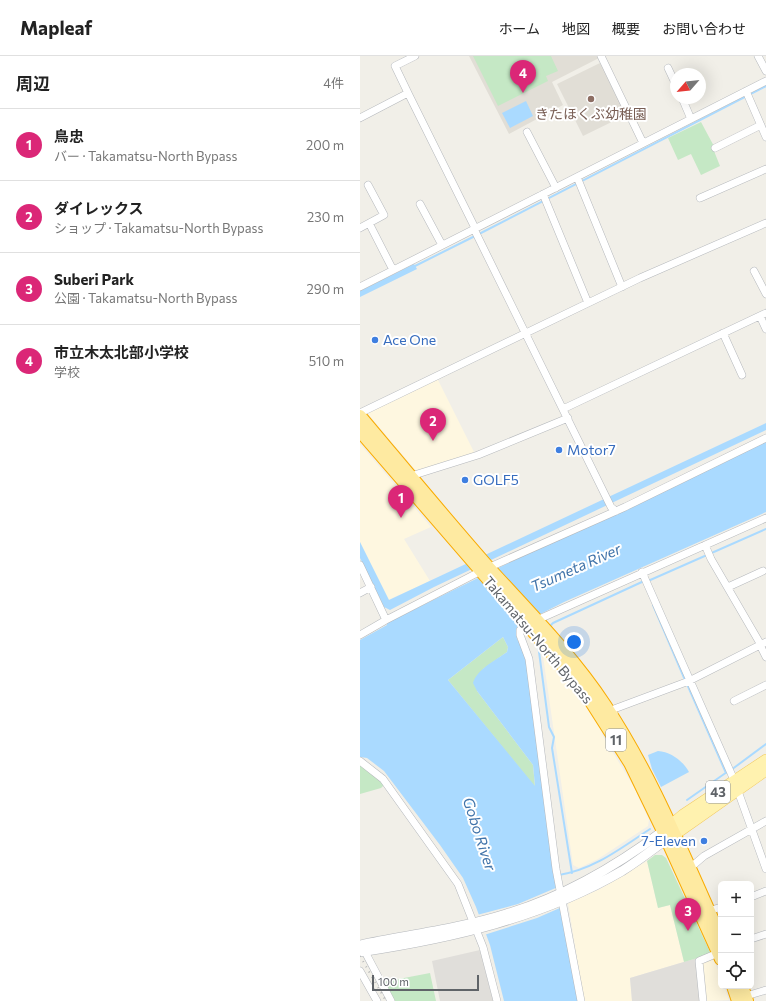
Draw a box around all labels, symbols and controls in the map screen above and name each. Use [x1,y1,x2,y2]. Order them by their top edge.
text: Mapleaf [20,16,92,39]
text: ホーム [498,20,540,37]
text: 地図 [562,20,590,37]
text: 概要 [612,20,640,37]
text: お問い合わせ [662,20,746,37]
pin: 4 [510,60,536,93]
north arrow [670,68,706,104]
text: 周辺 [16,73,50,94]
text: 4件 [323,75,344,91]
marker: きたほくぶ幼稚園 [586,94,596,104]
place label: きたほくぶ幼稚園 [535,105,647,122]
text: 鳥忠 [54,127,84,145]
text: 1 [26,137,32,153]
text: 200 m [306,137,344,153]
text: バー · Takamatsu-North Bypass [54,148,237,164]
text: ダイレックス [54,199,144,217]
text: 2 [25,209,33,225]
text: 230 m [307,209,344,225]
text: ショップ · Takamatsu-North Bypass [54,220,263,236]
text: Suberi Park [54,270,134,288]
text: 3 [25,281,33,297]
text: 290 m [307,281,344,297]
text: 公園 · Takamatsu-North Bypass [54,290,237,306]
place label: Ace One [383,331,436,348]
marker: Ace One [370,335,380,345]
text: 市立木太北部小学校 [54,343,189,361]
text: 4 [25,353,33,369]
text: 510 m [309,353,344,369]
text: 学校 [54,364,80,380]
pin: 2 [420,408,446,441]
place label: Motor7 [567,441,616,458]
marker: Motor7 [554,445,564,455]
place label: GOLF5 [473,471,519,488]
marker: GOLF5 [460,475,470,485]
pin: 1 [388,485,414,518]
water label: Tsumeta River [528,539,624,595]
street label: Takamatsu-North Bypass [480,573,597,707]
your location [564,632,584,652]
road number: 11 [606,729,626,751]
road number: 43 [706,781,730,803]
water label: Gobo River [460,795,501,874]
place label: 7-Eleven [641,832,696,849]
marker: 7-Eleven [699,836,709,846]
map controls [718,881,754,989]
button: + [718,881,754,917]
pin: 3 [675,898,701,931]
button: − [718,917,754,953]
button: locate [718,953,754,989]
scale bar [372,973,479,992]
text: 100 m [378,975,409,988]

